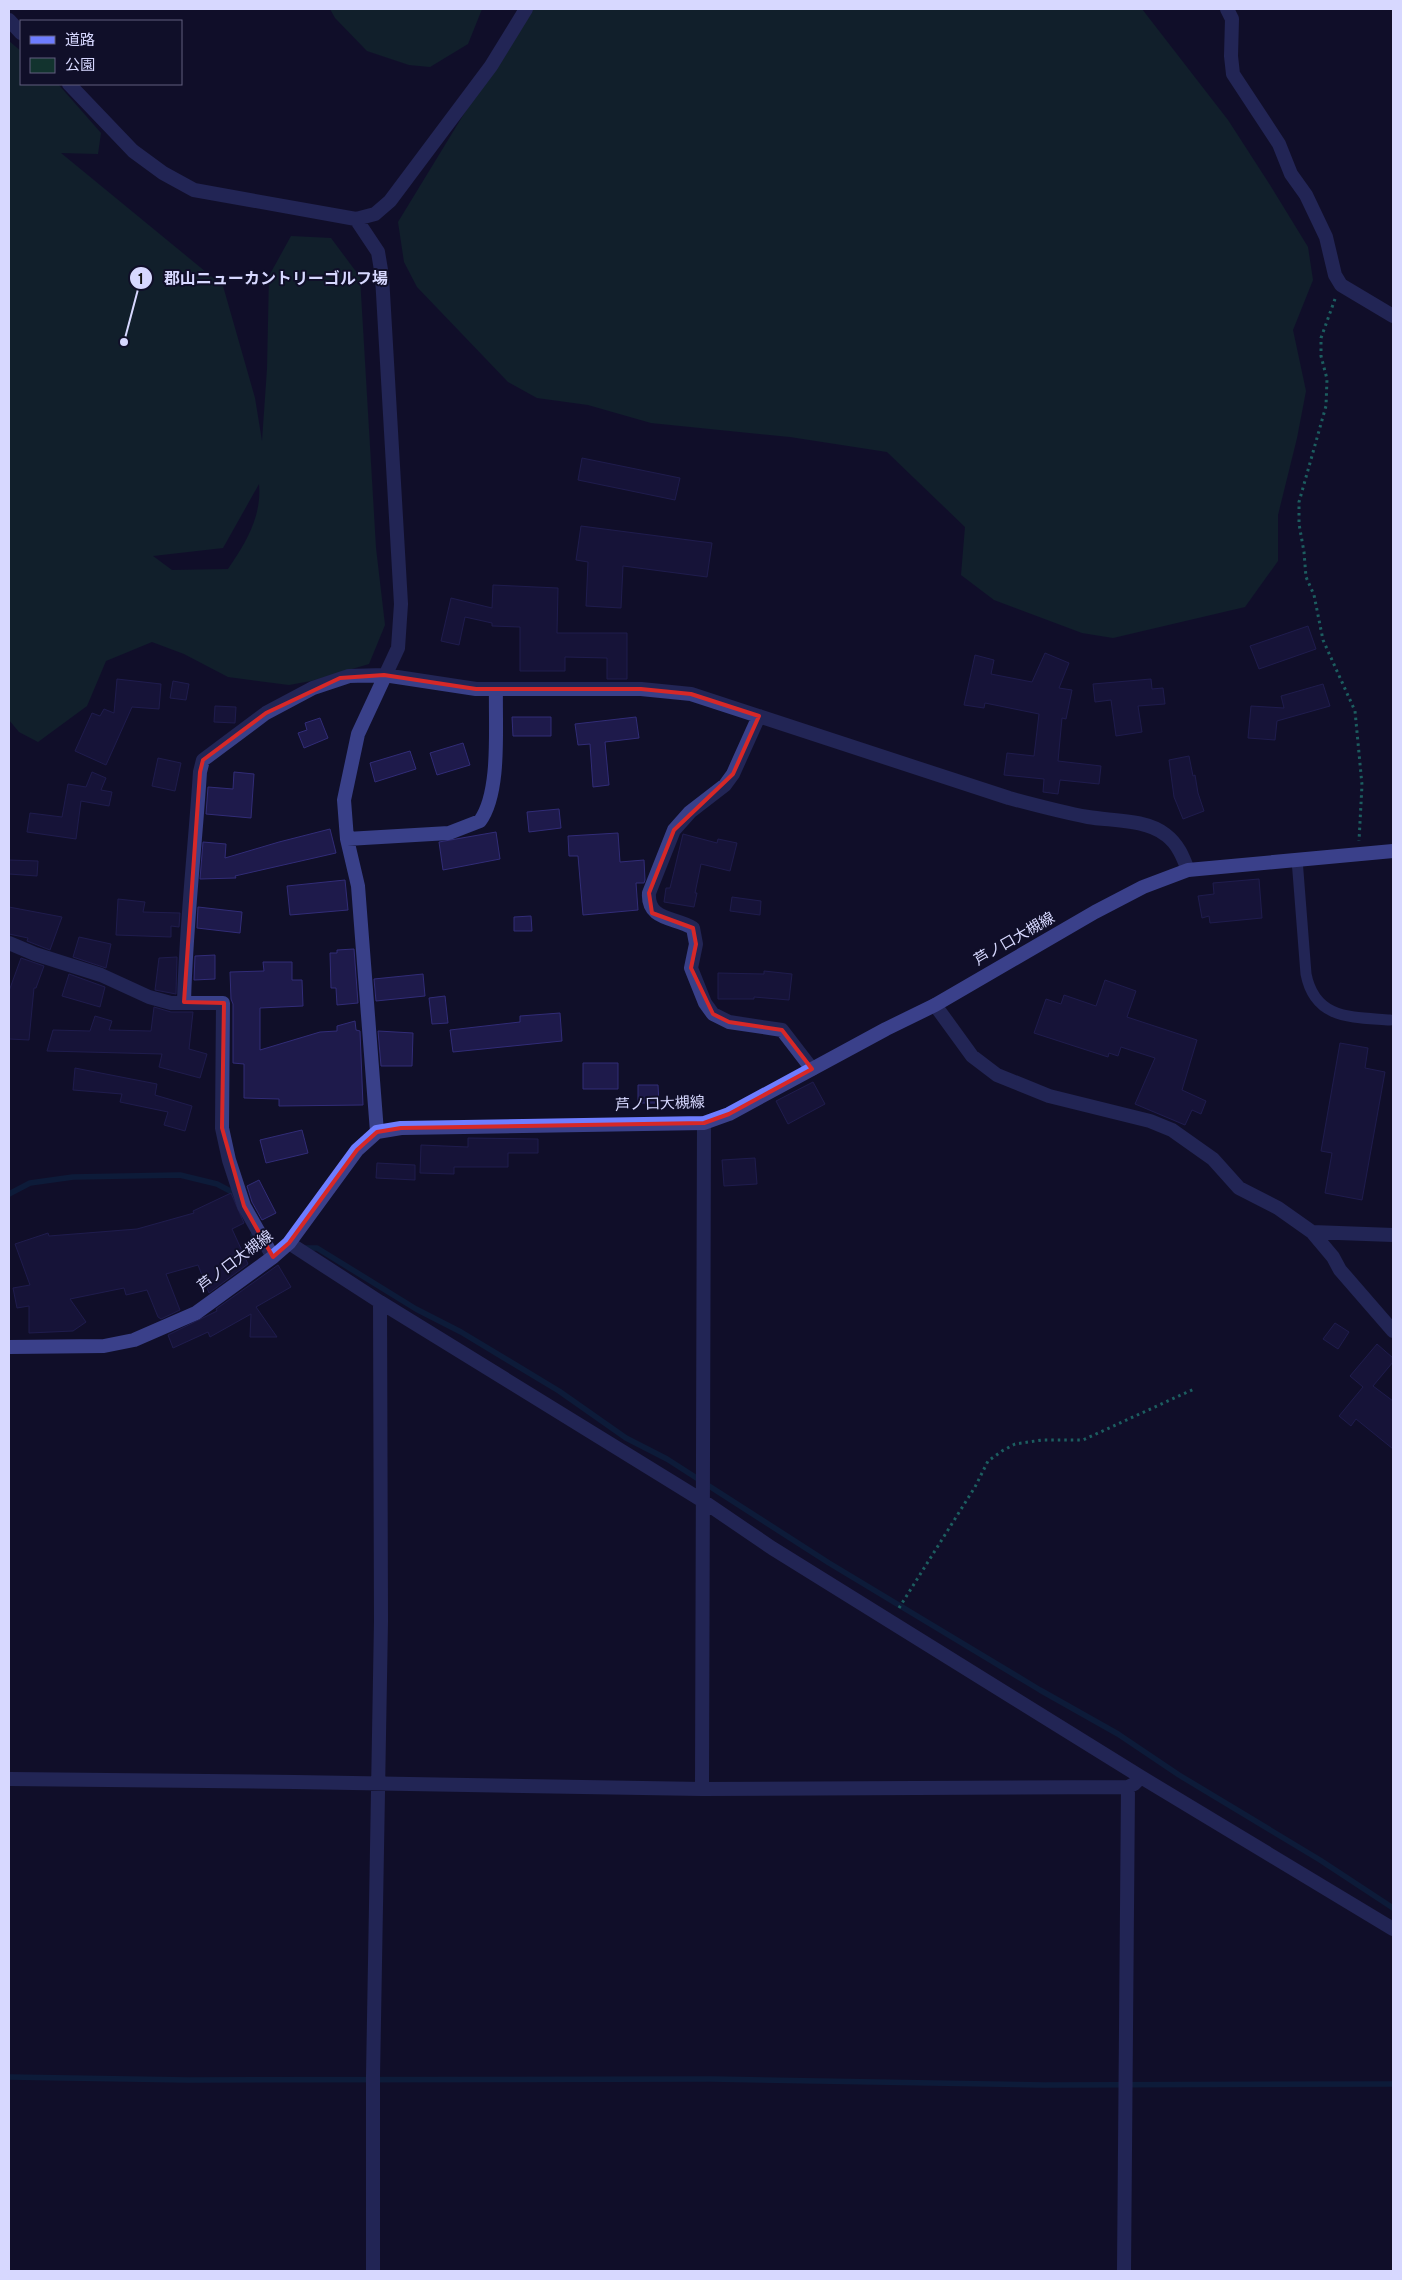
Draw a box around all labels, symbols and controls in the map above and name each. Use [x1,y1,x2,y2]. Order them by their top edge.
legend [20,20,182,85]
text: 道路 [65,32,95,51]
text: 公園 [65,57,95,76]
callout: 郡山ニューカントリーゴルフ場 [129,263,398,294]
text: 郡山ニューカントリーゴルフ場 [164,269,388,290]
text: 1 [138,271,144,290]
street label: 芦ノ口大槻線 [971,909,1059,971]
street label: 芦ノ口大槻線 [615,1094,705,1116]
street label: 芦ノ口大槻線 [194,1227,278,1297]

